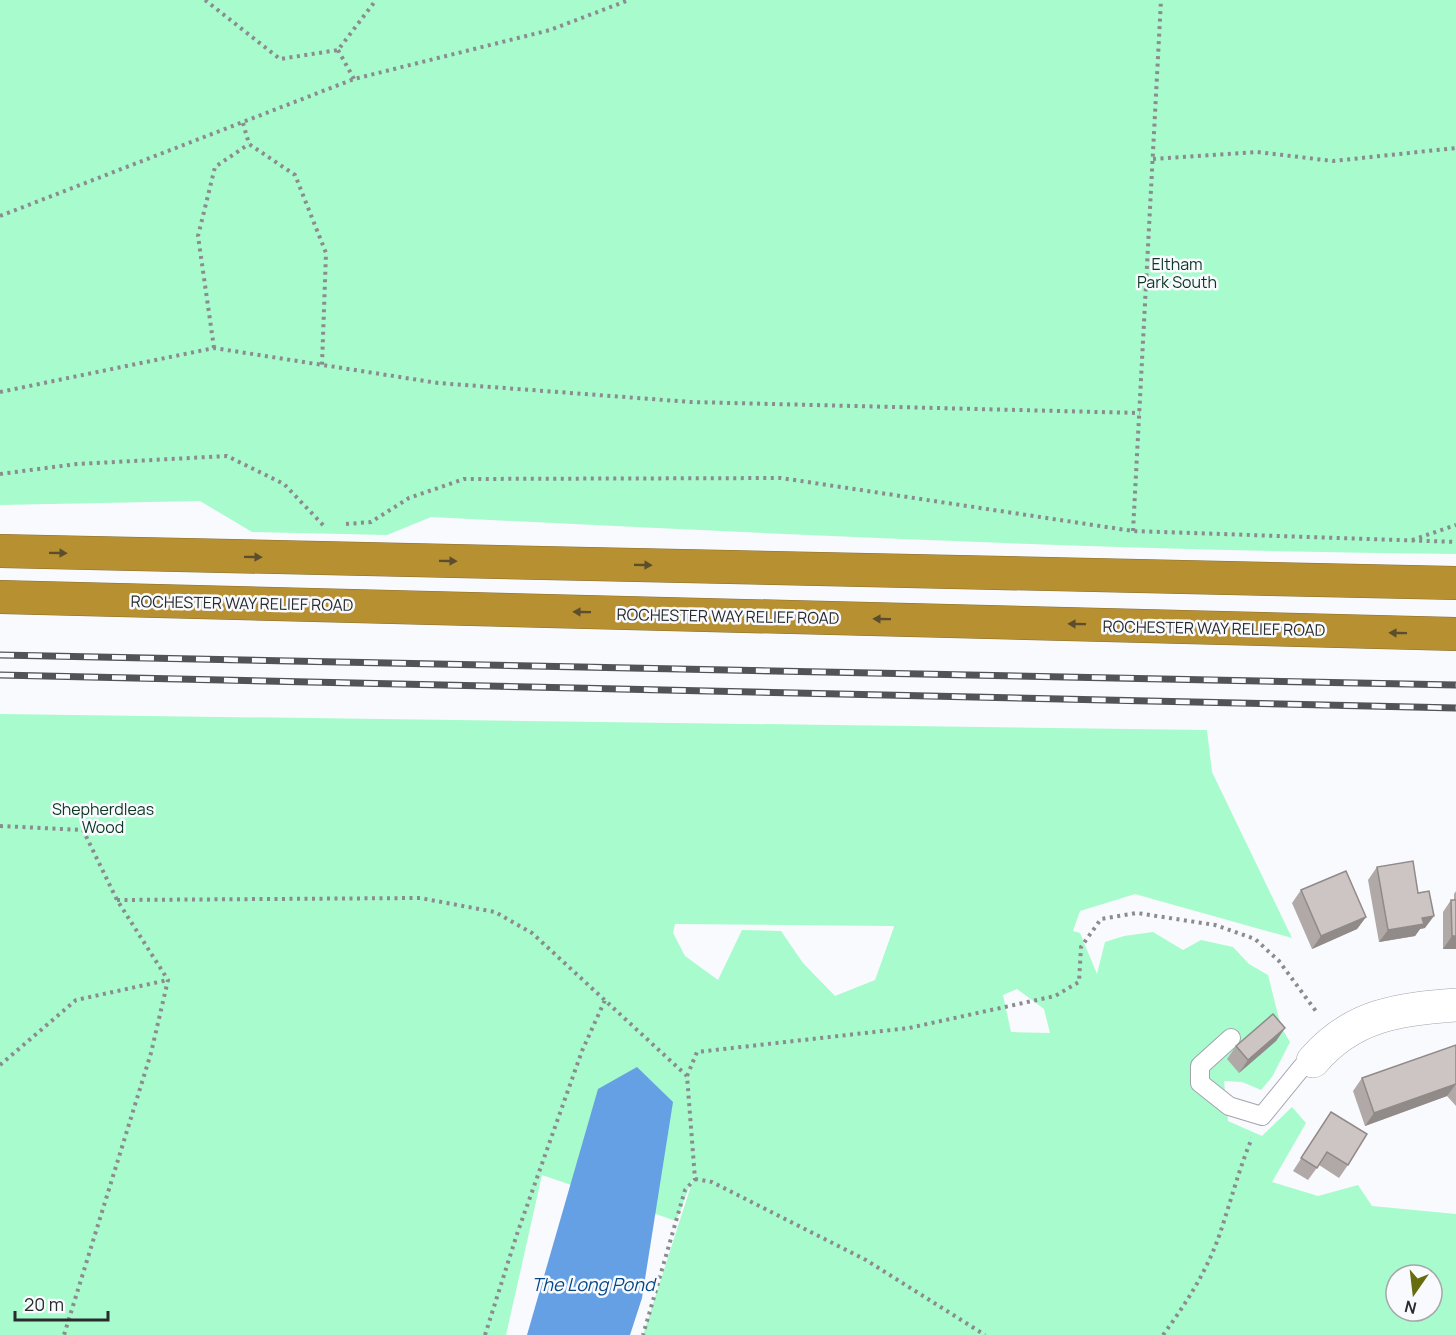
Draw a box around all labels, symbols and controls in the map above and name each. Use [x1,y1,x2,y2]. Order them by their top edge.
park label: Eltham Park South [1137,253,1217,293]
one-way arrow [49,548,68,557]
one-way arrow [244,552,263,562]
one-way arrow [439,556,458,566]
one-way arrow [634,560,653,570]
street label: ROCHESTER WAY RELIEF ROAD [130,590,354,616]
street label: ROCHESTER WAY RELIEF ROAD [616,603,840,629]
one-way arrow [572,607,591,617]
one-way arrow [872,615,891,624]
street label: ROCHESTER WAY RELIEF ROAD [1102,615,1326,641]
one-way arrow [1067,620,1086,629]
one-way arrow [1388,628,1407,637]
park label: Shepherdleas Wood [52,798,154,838]
north arrow [1384,1263,1444,1323]
water label: The Long Pond [531,1272,657,1296]
scale bar [15,1284,108,1322]
text: 20 m [24,1292,64,1316]
text: N [1402,1295,1419,1320]

